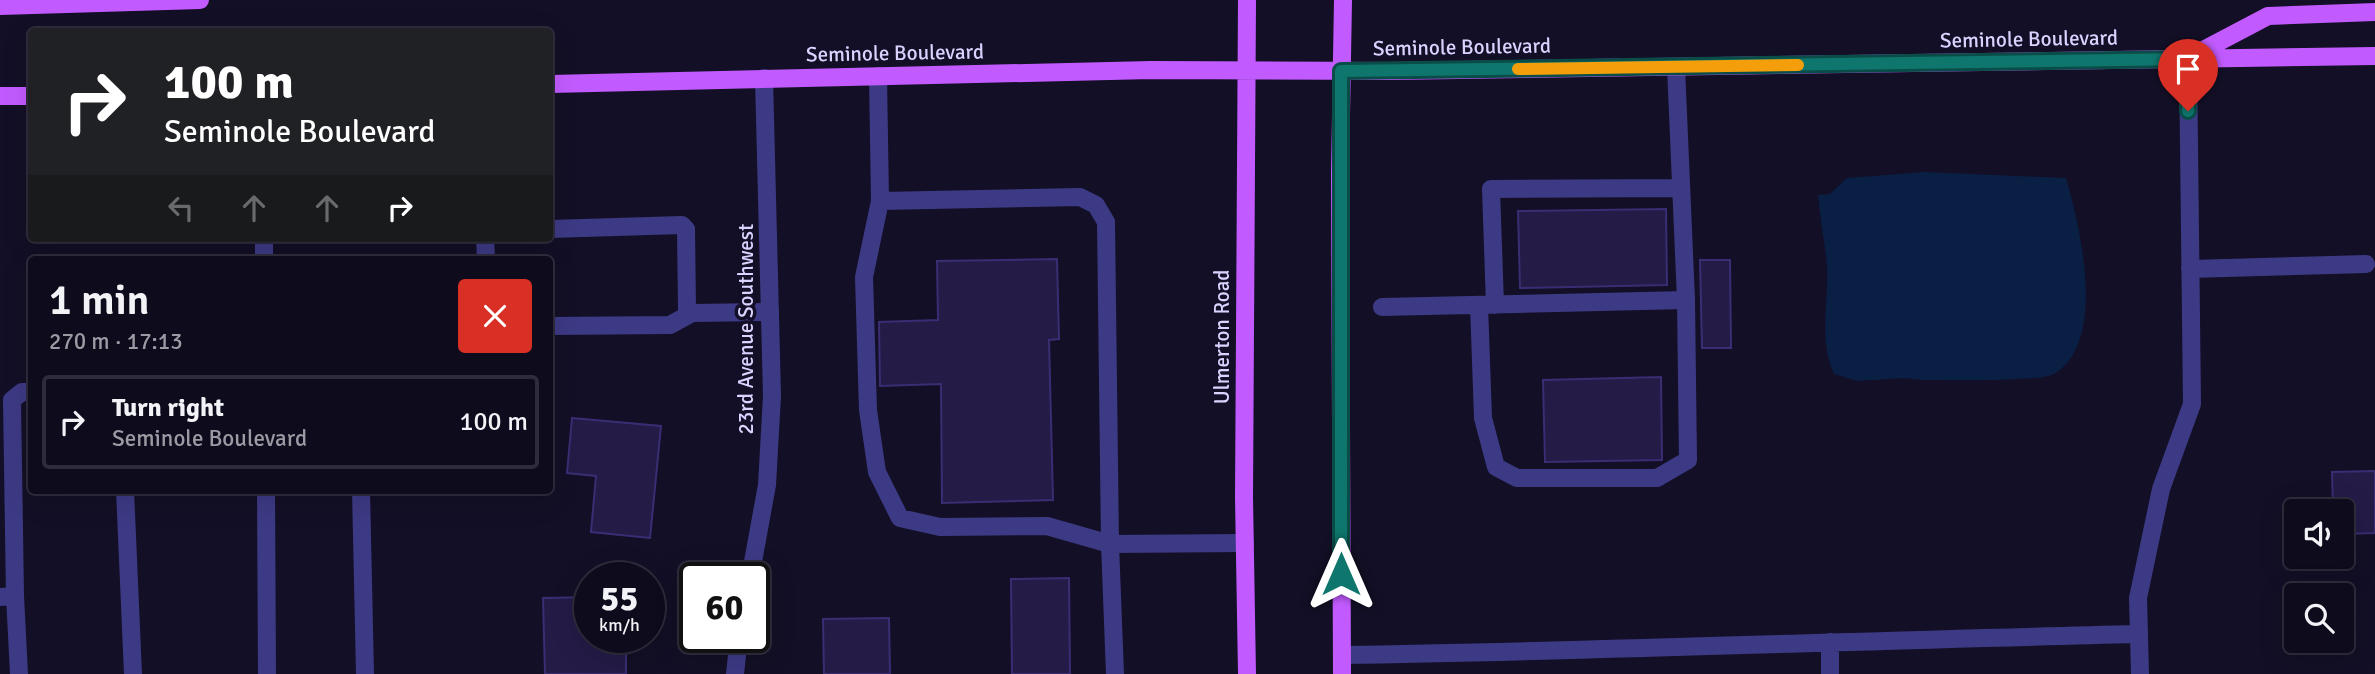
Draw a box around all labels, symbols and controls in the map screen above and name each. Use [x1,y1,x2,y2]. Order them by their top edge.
street label: Seminole Boulevard [1940,24,2118,54]
street label: Seminole Boulevard [1373,32,1551,62]
street label: Seminole Boulevard [806,38,984,68]
pin [2158,39,2218,111]
icon: arrive [2169,50,2207,88]
text: 100 m [164,52,294,112]
icon: right [49,56,140,147]
text: Seminole Boulevard [164,112,436,151]
icon: left [162,189,200,227]
icon: ahead [235,189,273,227]
icon: ahead [308,189,346,227]
icon: right [381,189,419,227]
street label: 23rd Avenue Southwest [733,224,759,434]
street label: Ulmerton Road [1209,270,1235,404]
text: 1 min [49,275,150,326]
button: close [458,279,532,353]
text: 270 m · 17:13 [49,327,183,356]
text: Turn right [112,392,224,424]
icon: right [53,403,91,441]
text: 100 m [459,406,528,438]
text: Seminole Boulevard [112,424,307,453]
map controls [2284,499,2354,653]
button: sound [2284,499,2354,569]
position arrow [1304,537,1378,611]
speed limit sign: 60 [679,562,770,653]
text: 55 [601,577,638,620]
button: search [2284,583,2354,653]
text: km/h [599,614,640,636]

